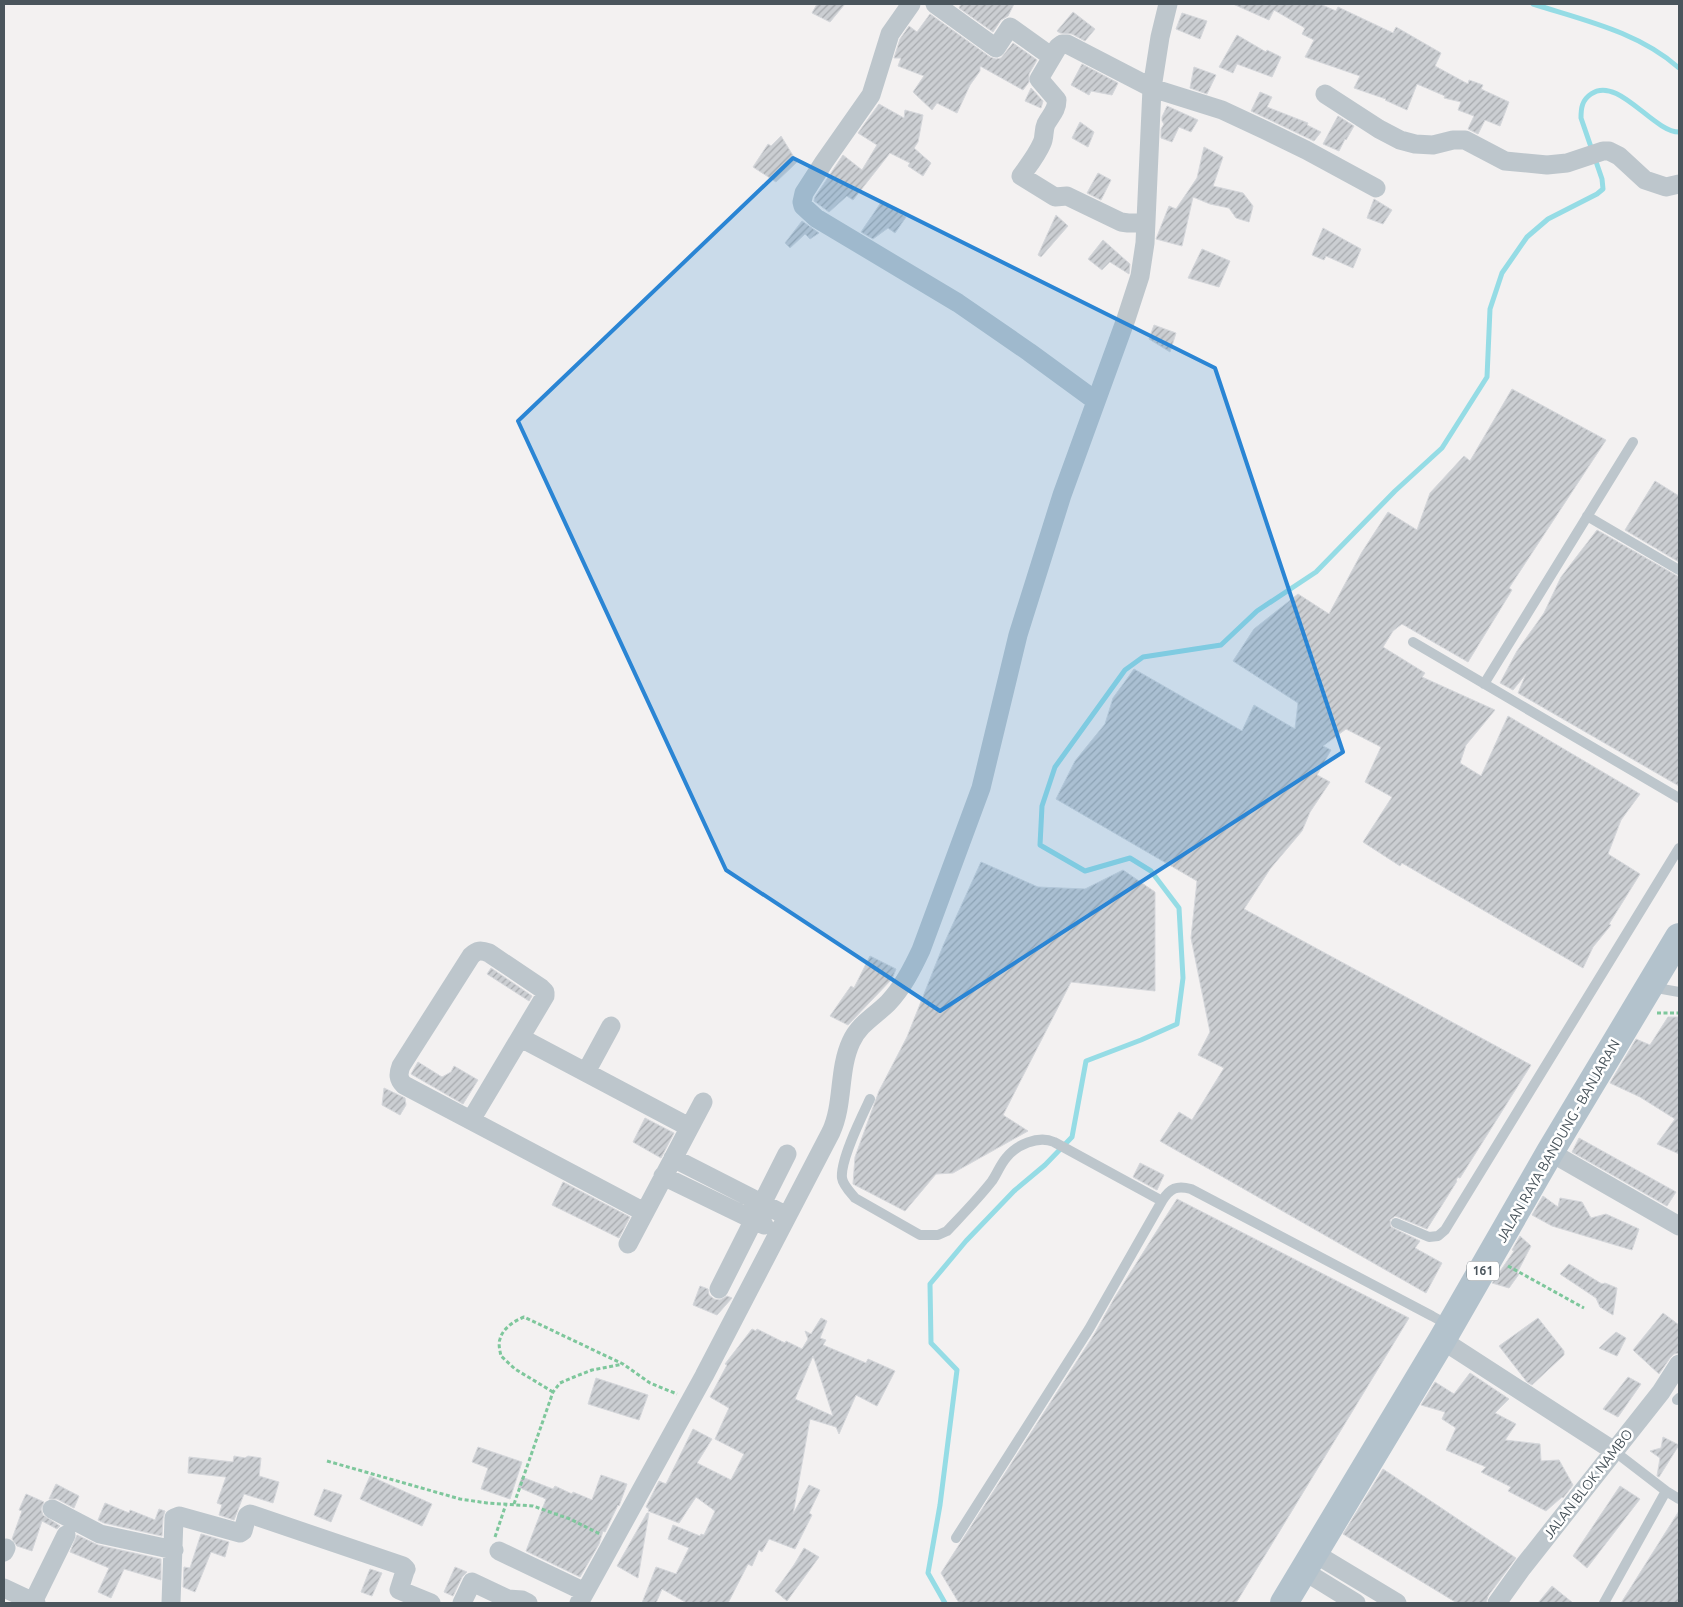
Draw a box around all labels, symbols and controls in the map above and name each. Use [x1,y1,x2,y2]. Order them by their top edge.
street label: JALAN RAYA BANDUNG - BANJARAN [1493,1037,1623,1245]
road number: 161 [1467,1262,1499,1280]
street label: JALAN BLOK NAMBO [1540,1426,1636,1542]

